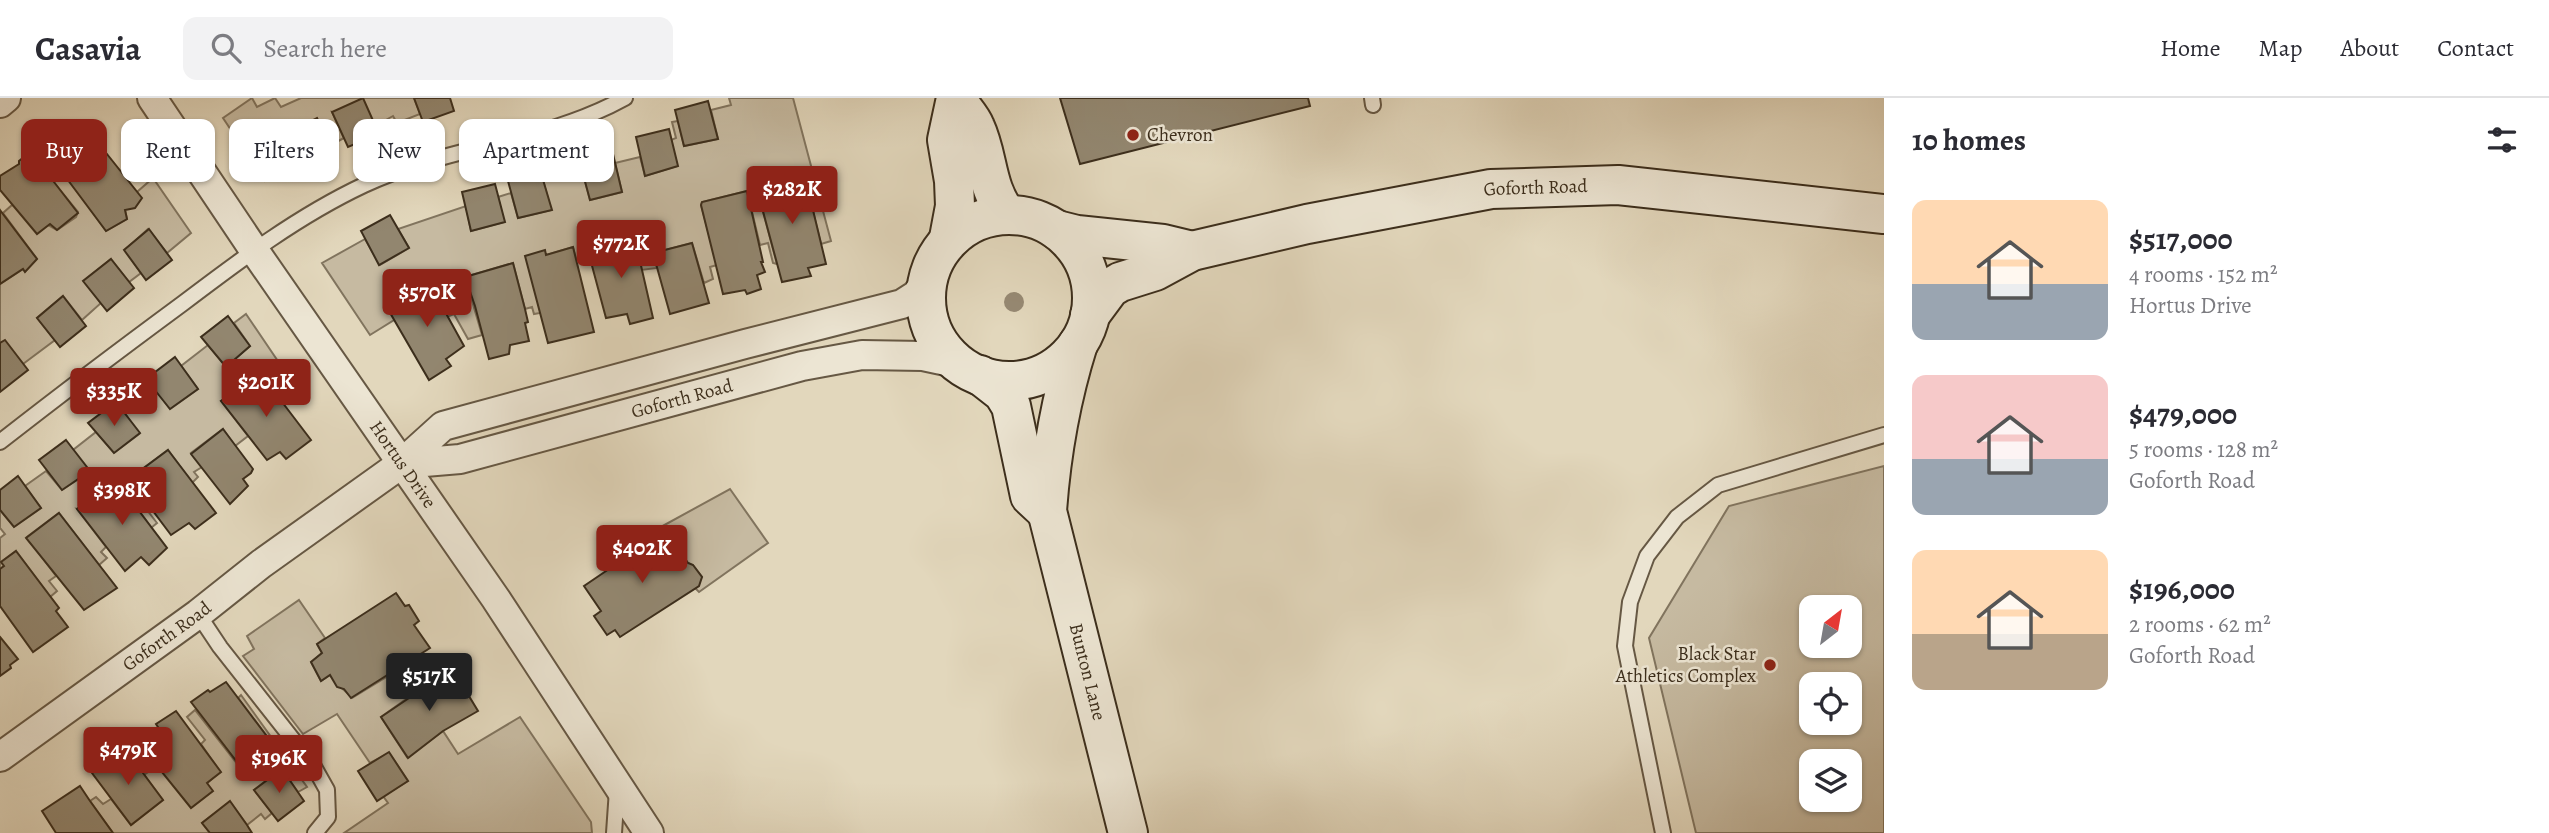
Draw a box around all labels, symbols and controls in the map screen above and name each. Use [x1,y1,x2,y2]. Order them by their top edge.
search box [183,17,673,80]
text: Casavia [35,26,141,71]
icon: search [207,29,245,67]
text: Search here [263,31,387,66]
text: Home [2160,32,2221,64]
text: Map [2259,32,2303,64]
text: About [2341,32,2399,64]
text: Contact [2437,32,2514,64]
chip: Buy [21,119,107,182]
chip: Rent [121,119,215,182]
chip: Filters [229,119,339,182]
chip: New [353,119,445,182]
chip: Apartment [459,119,614,182]
text: 10 homes [1912,120,2026,160]
icon: filters [2483,121,2521,159]
place label: Chevron [1147,122,1213,148]
marker: Chevron [1125,127,1141,143]
pin: $282K [743,166,841,226]
text: $282K [762,173,822,204]
street label: Goforth Road [1481,173,1589,203]
text: $517,000 [2129,219,2233,259]
pin: $772K [572,220,670,280]
text: $772K [593,227,649,258]
icon: home [1968,228,2052,312]
text: 4 rooms · 152 m² [2129,259,2277,290]
pin: $570K [378,270,476,329]
text: $570K [398,276,456,307]
text: Hortus Drive [2129,290,2252,321]
pin: $201K [217,360,315,419]
text: $201K [238,366,294,397]
pin: $335K [65,368,163,428]
street label: Goforth Road [628,372,736,425]
text: $335K [86,375,142,406]
text: $479,000 [2129,394,2237,434]
icon: home [1968,403,2052,487]
street label: Hortus Drive [363,415,442,513]
text: 5 rooms · 128 m² [2129,434,2278,465]
text: Goforth Road [2129,465,2255,496]
pin: $398K [73,468,171,527]
text: $398K [93,474,151,505]
pin: $402K [593,526,691,585]
text: $402K [612,532,672,563]
text: $196,000 [2129,569,2235,609]
icon: home [1968,578,2052,662]
street label: Goforth Road [117,595,218,677]
north arrow [1799,595,1862,658]
map controls [1799,595,1862,812]
text: 2 rooms · 62 m² [2129,609,2271,640]
street label: Bunton Lane [1063,620,1112,723]
text: Goforth Road [2129,640,2255,671]
place label: Black Star Athletics Complex [1615,641,1756,689]
pin: $517K [380,654,478,713]
marker: Black Star Athletics Complex [1762,657,1778,673]
text: $517K [402,660,456,691]
button: locate [1799,672,1862,735]
pin: $479K [79,728,177,787]
text: $479K [99,734,157,765]
pin: $196K [230,736,328,795]
text: $196K [251,742,307,773]
button: layers [1799,749,1862,812]

